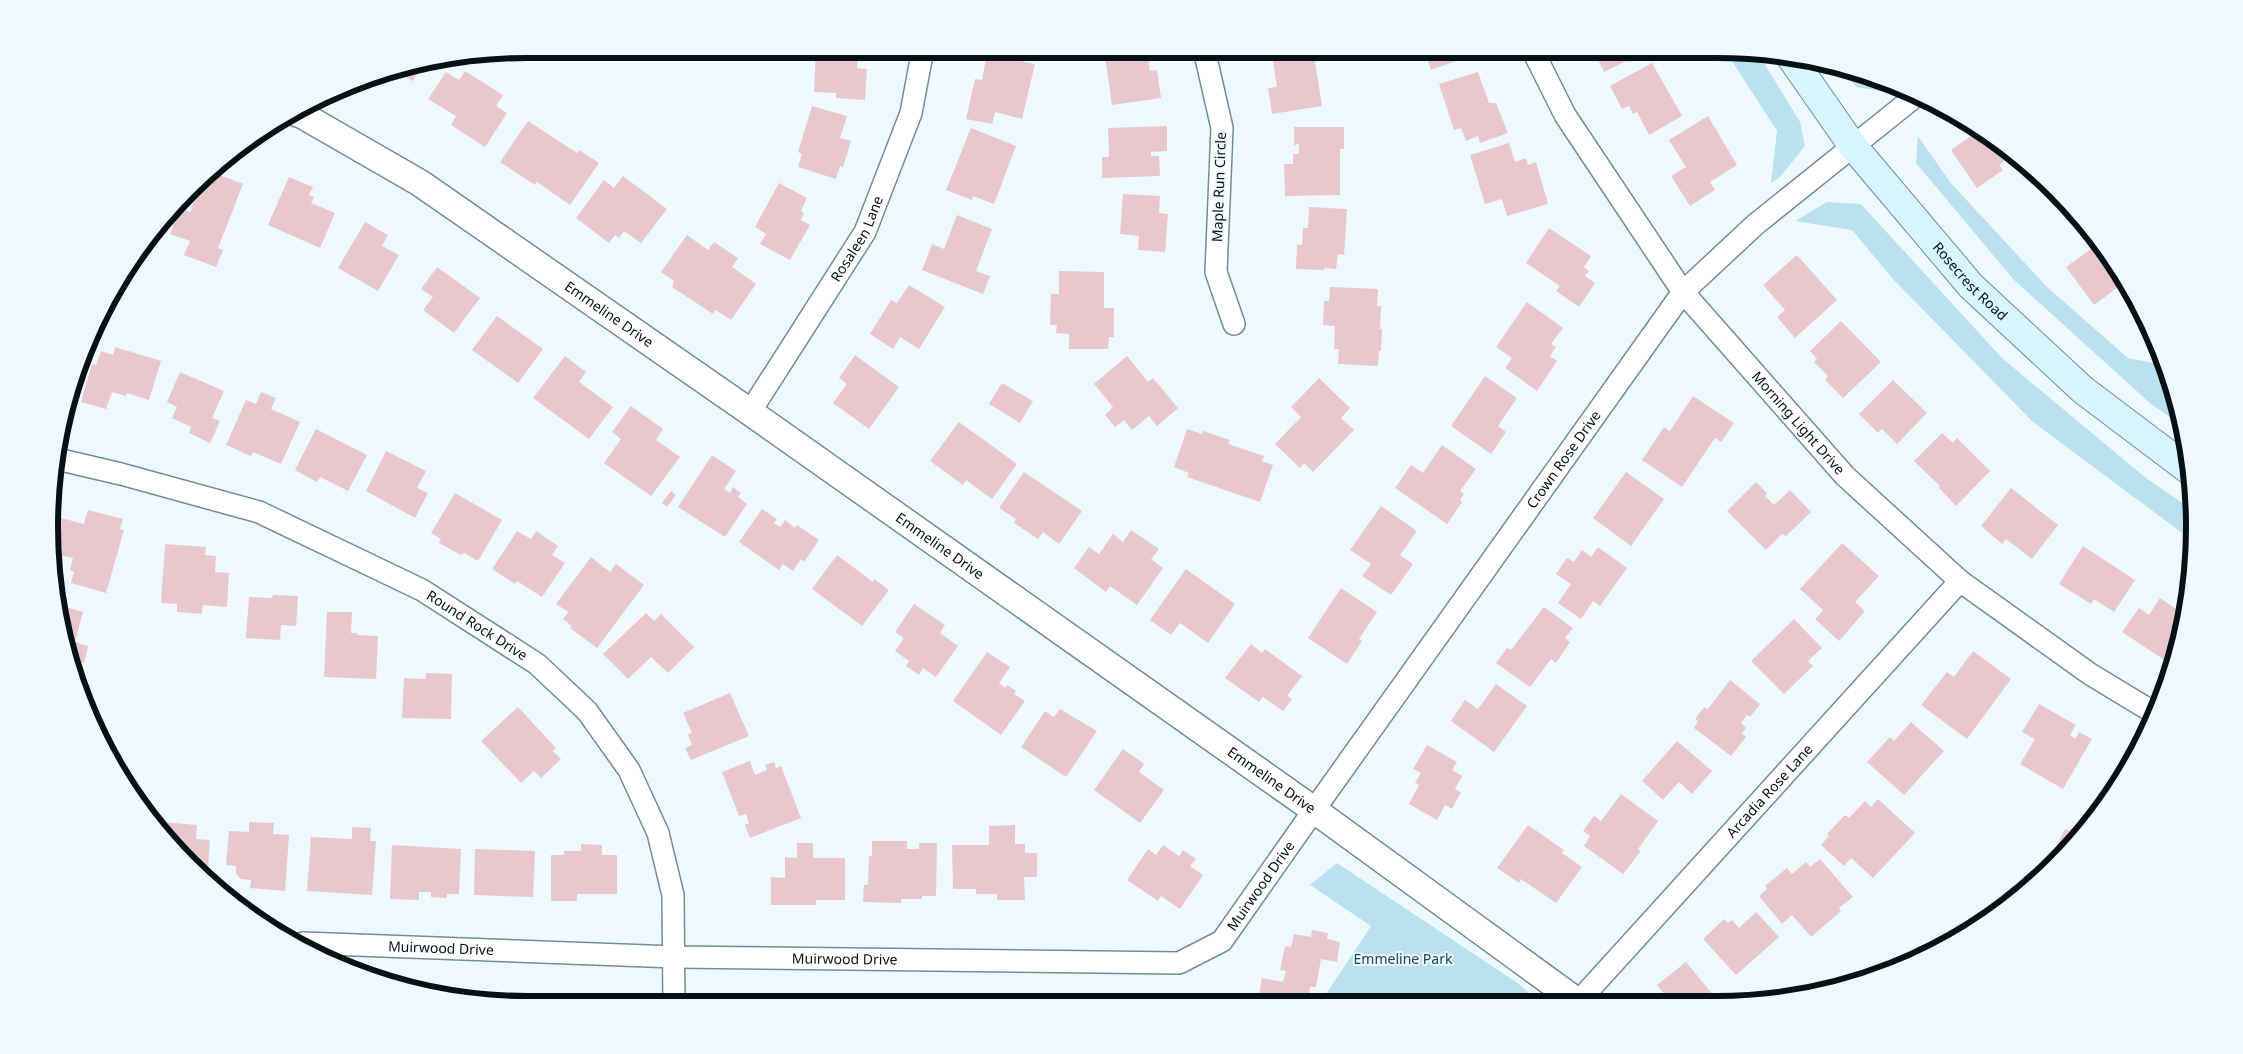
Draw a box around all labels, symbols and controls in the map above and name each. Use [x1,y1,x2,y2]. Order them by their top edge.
street label: Maple Run Circle [1207,132,1230,242]
street label: Rosaleen Lane [826,193,887,285]
street label: Rosecrest Road [1929,238,2012,324]
street label: Emmeline Drive [561,276,658,351]
street label: Morning Light Drive [1748,367,1849,478]
street label: Crown Rose Drive [1522,406,1605,512]
street label: Emmeline Drive [892,508,988,583]
street label: Round Rock Drive [423,585,532,665]
street label: Arcadia Rose Lane [1722,740,1817,841]
street label: Emmeline Drive [1224,742,1320,817]
street label: Muirwood Drive [1222,837,1299,934]
street label: Muirwood Drive [388,936,494,959]
street label: Muirwood Drive [792,948,898,969]
park label: Emmeline Park [1354,949,1453,968]

